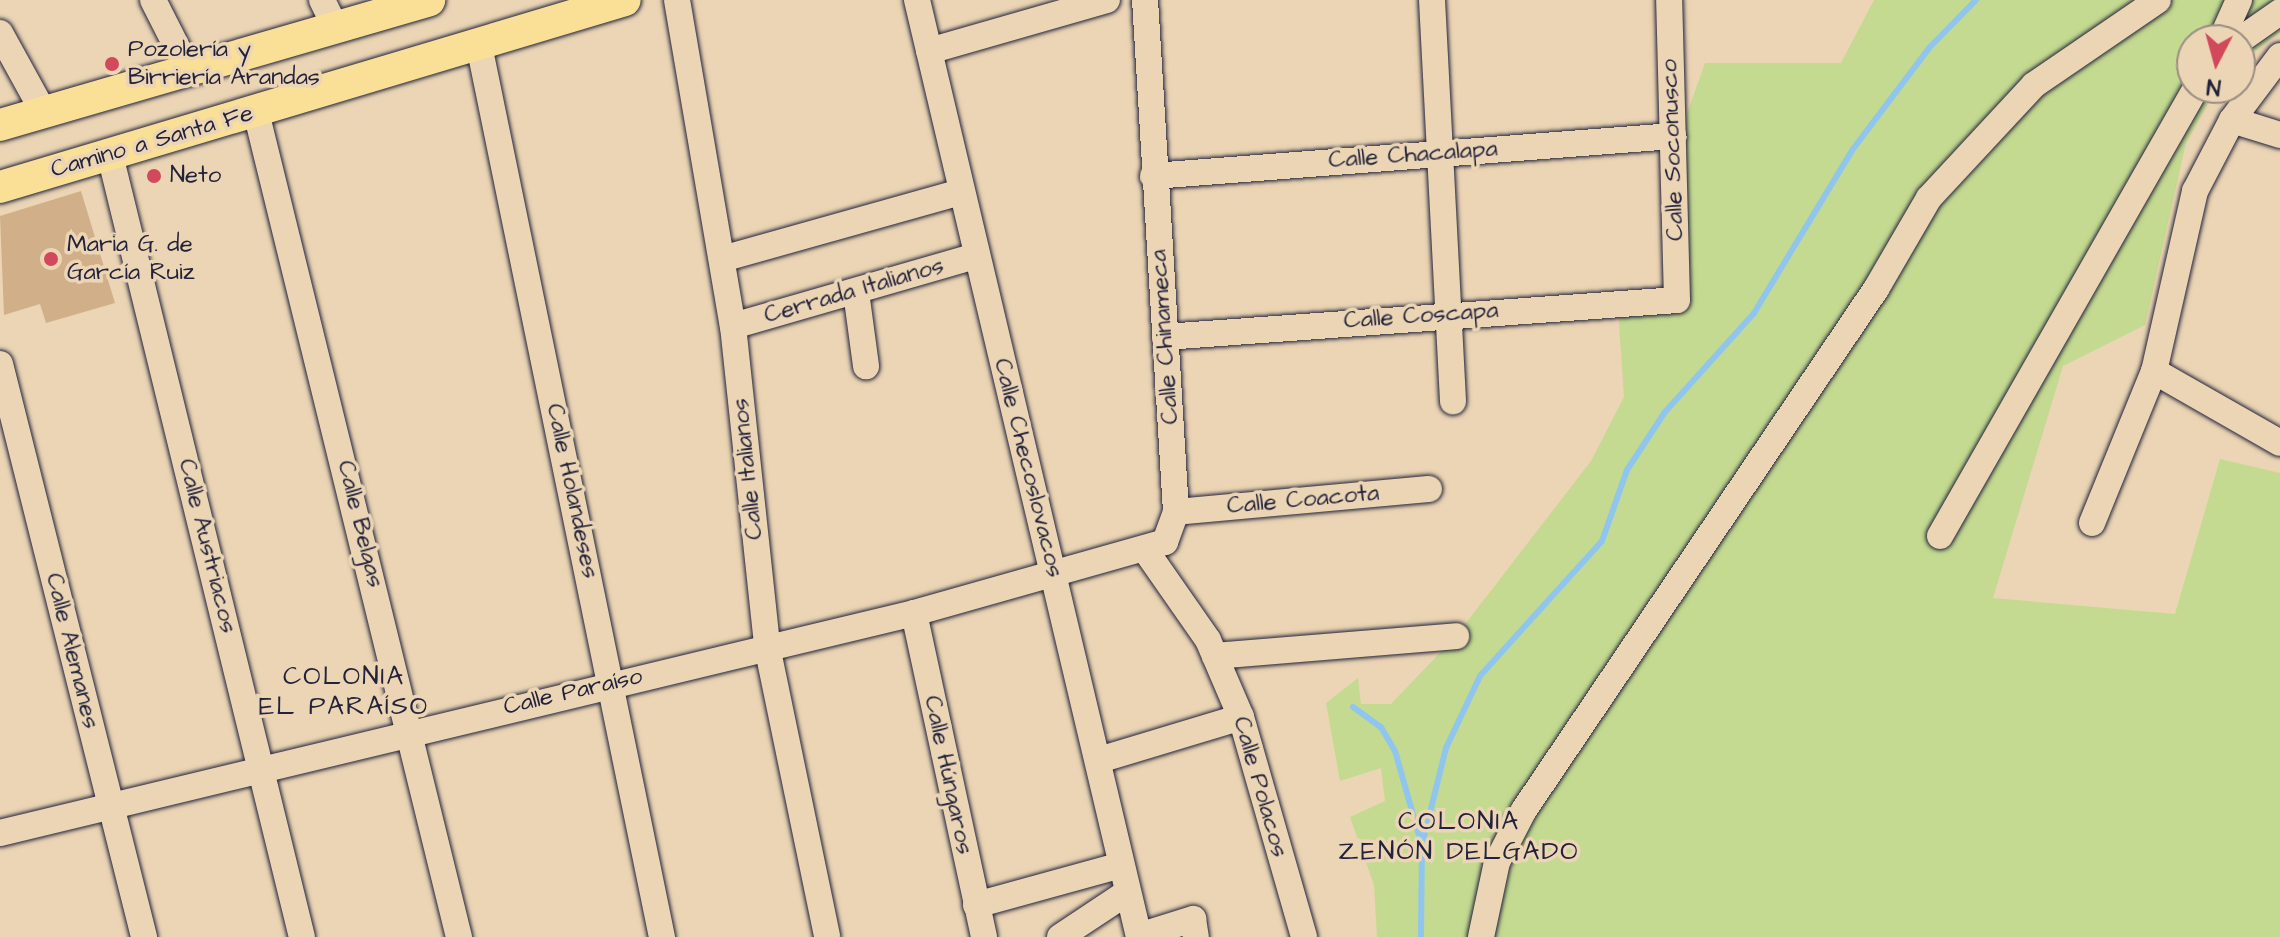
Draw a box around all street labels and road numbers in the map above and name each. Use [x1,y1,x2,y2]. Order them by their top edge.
street label: Calle Soconusco [1655,59,1691,241]
street label: Camino a Santa Fe [47,99,257,185]
street label: Calle Chacalapa [1328,135,1498,175]
street label: Calle Chinameca [1145,249,1185,425]
street label: Cerrada Italianos [761,252,947,330]
street label: Calle Coscapa [1343,296,1499,336]
street label: Calle Checoslovacos [987,356,1069,580]
street label: Calle Italianos [726,397,770,541]
street label: Calle Holandeses [539,401,605,581]
street label: Calle Austriacos [171,456,243,636]
street label: Calle Belgas [330,458,390,590]
street label: Calle Coacota [1226,479,1380,521]
street label: Calle Alemanes [39,570,105,732]
street label: Calle Paraíso [501,662,645,722]
street label: Calle Húngaros [917,693,979,857]
street label: Calle Polacos [1226,713,1294,861]

